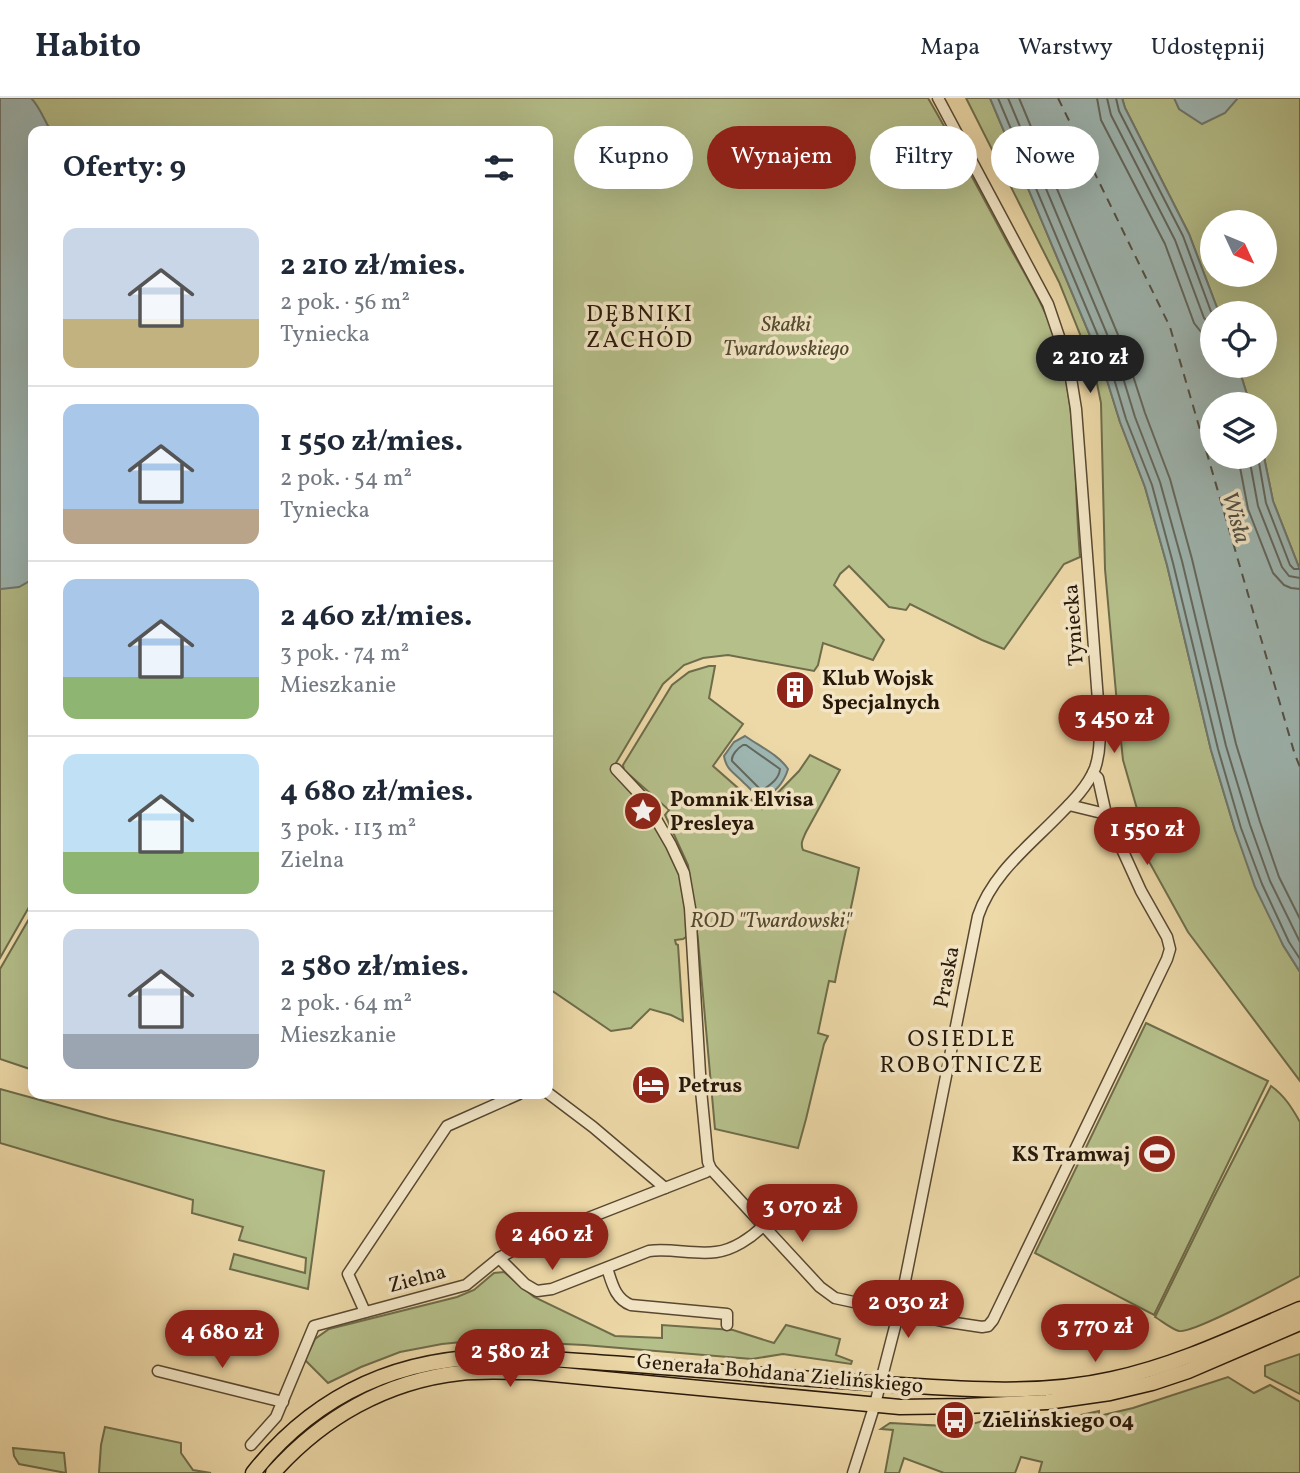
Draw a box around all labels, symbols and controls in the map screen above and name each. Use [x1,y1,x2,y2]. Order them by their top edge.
text: Habito [35,25,141,71]
text: Mapa [920,31,980,65]
text: Warstwy [1018,31,1113,65]
text: Udostępnij [1151,31,1265,65]
chip: Kupno [574,126,693,189]
chip: Wynajem [707,126,856,189]
chip: Filtry [870,126,977,189]
chip: Nowe [991,126,1099,189]
text: Oferty: 9 [63,147,186,189]
icon: filters [480,149,518,187]
north arrow [1200,210,1278,287]
map controls [1200,210,1277,469]
text: 2 210 zł/mies. [280,245,466,287]
icon: home [119,256,203,340]
text: 2 pok. · 56 m² [280,287,410,319]
district label: DĘBNIKI ZACHÓD [586,299,694,357]
button: locate [1200,301,1277,378]
park label: Skałki Twardowskiego [723,311,849,364]
text: Tyniecka [280,319,370,351]
pin: 2 210 zł [1018,336,1162,395]
text: 2 210 zł [1052,342,1128,374]
button: layers [1200,392,1277,469]
text: 1 550 zł/mies. [280,421,463,463]
icon: home [119,432,203,516]
text: 2 pok. · 54 m² [280,463,412,495]
water label: Wisła [1212,488,1258,547]
text: Tyniecka [280,495,370,527]
street label: Tyniecka [1057,583,1092,667]
text: 2 460 zł/mies. [280,596,473,638]
icon: home [119,607,203,691]
text: 3 pok. · 74 m² [280,638,409,670]
place label: Klub Wojsk Specjalnych [822,665,940,718]
building icon: Klub Wojsk Specjalnych [774,669,816,711]
text: Mieszkanie [280,670,396,702]
pin: 3 450 zł [1042,696,1186,755]
text: 3 450 zł [1074,702,1154,734]
text: 4 680 zł/mies. [280,771,474,813]
icon: home [119,782,203,866]
place label: Pomnik Elvisa Presleya [670,786,814,839]
place icon: Pomnik Elvisa Presleya [622,790,664,832]
pin: 1 550 zł [1075,808,1219,867]
text: 3 pok. · 113 m² [280,813,416,845]
text: 1 550 zł [1110,814,1184,846]
text: Zielna [280,845,344,877]
park label: ROD "Twardowski" [690,907,853,936]
street label: Praska [927,944,968,1011]
text: 2 580 zł/mies. [280,946,469,988]
icon: home [119,957,203,1041]
text: 2 pok. · 64 m² [280,988,412,1020]
text: Mieszkanie [280,1020,396,1052]
district label: OSIEDLE ROBOTNICZE [880,1024,1044,1082]
hotel icon: Petrus [630,1064,672,1106]
place label: Petrus [678,1072,742,1101]
sports icon: KS Tramwaj [1136,1133,1178,1175]
place label: KS Tramwaj [1012,1141,1130,1170]
pin: 3 070 zł [730,1184,874,1244]
text: 3 070 zł [762,1191,842,1223]
pin: 2 460 zł [480,1212,624,1272]
text: 2 460 zł [511,1219,593,1251]
street label: Zielna [385,1258,450,1301]
pin: 2 030 zł [836,1280,980,1340]
text: 2 030 zł [868,1287,948,1319]
pin: 3 770 zł [1023,1304,1167,1364]
pin: 4 680 zł [150,1310,294,1370]
text: 3 770 zł [1057,1311,1133,1343]
text: 4 680 zł [181,1317,263,1349]
pin: 2 580 zł [438,1330,582,1389]
text: 2 580 zł [471,1336,549,1368]
street label: Generała Bohdana Zielińskiego [635,1348,924,1401]
bus stop icon: Zielińskiego 04 [934,1399,976,1441]
place label: Zielińskiego 04 [982,1407,1135,1436]

